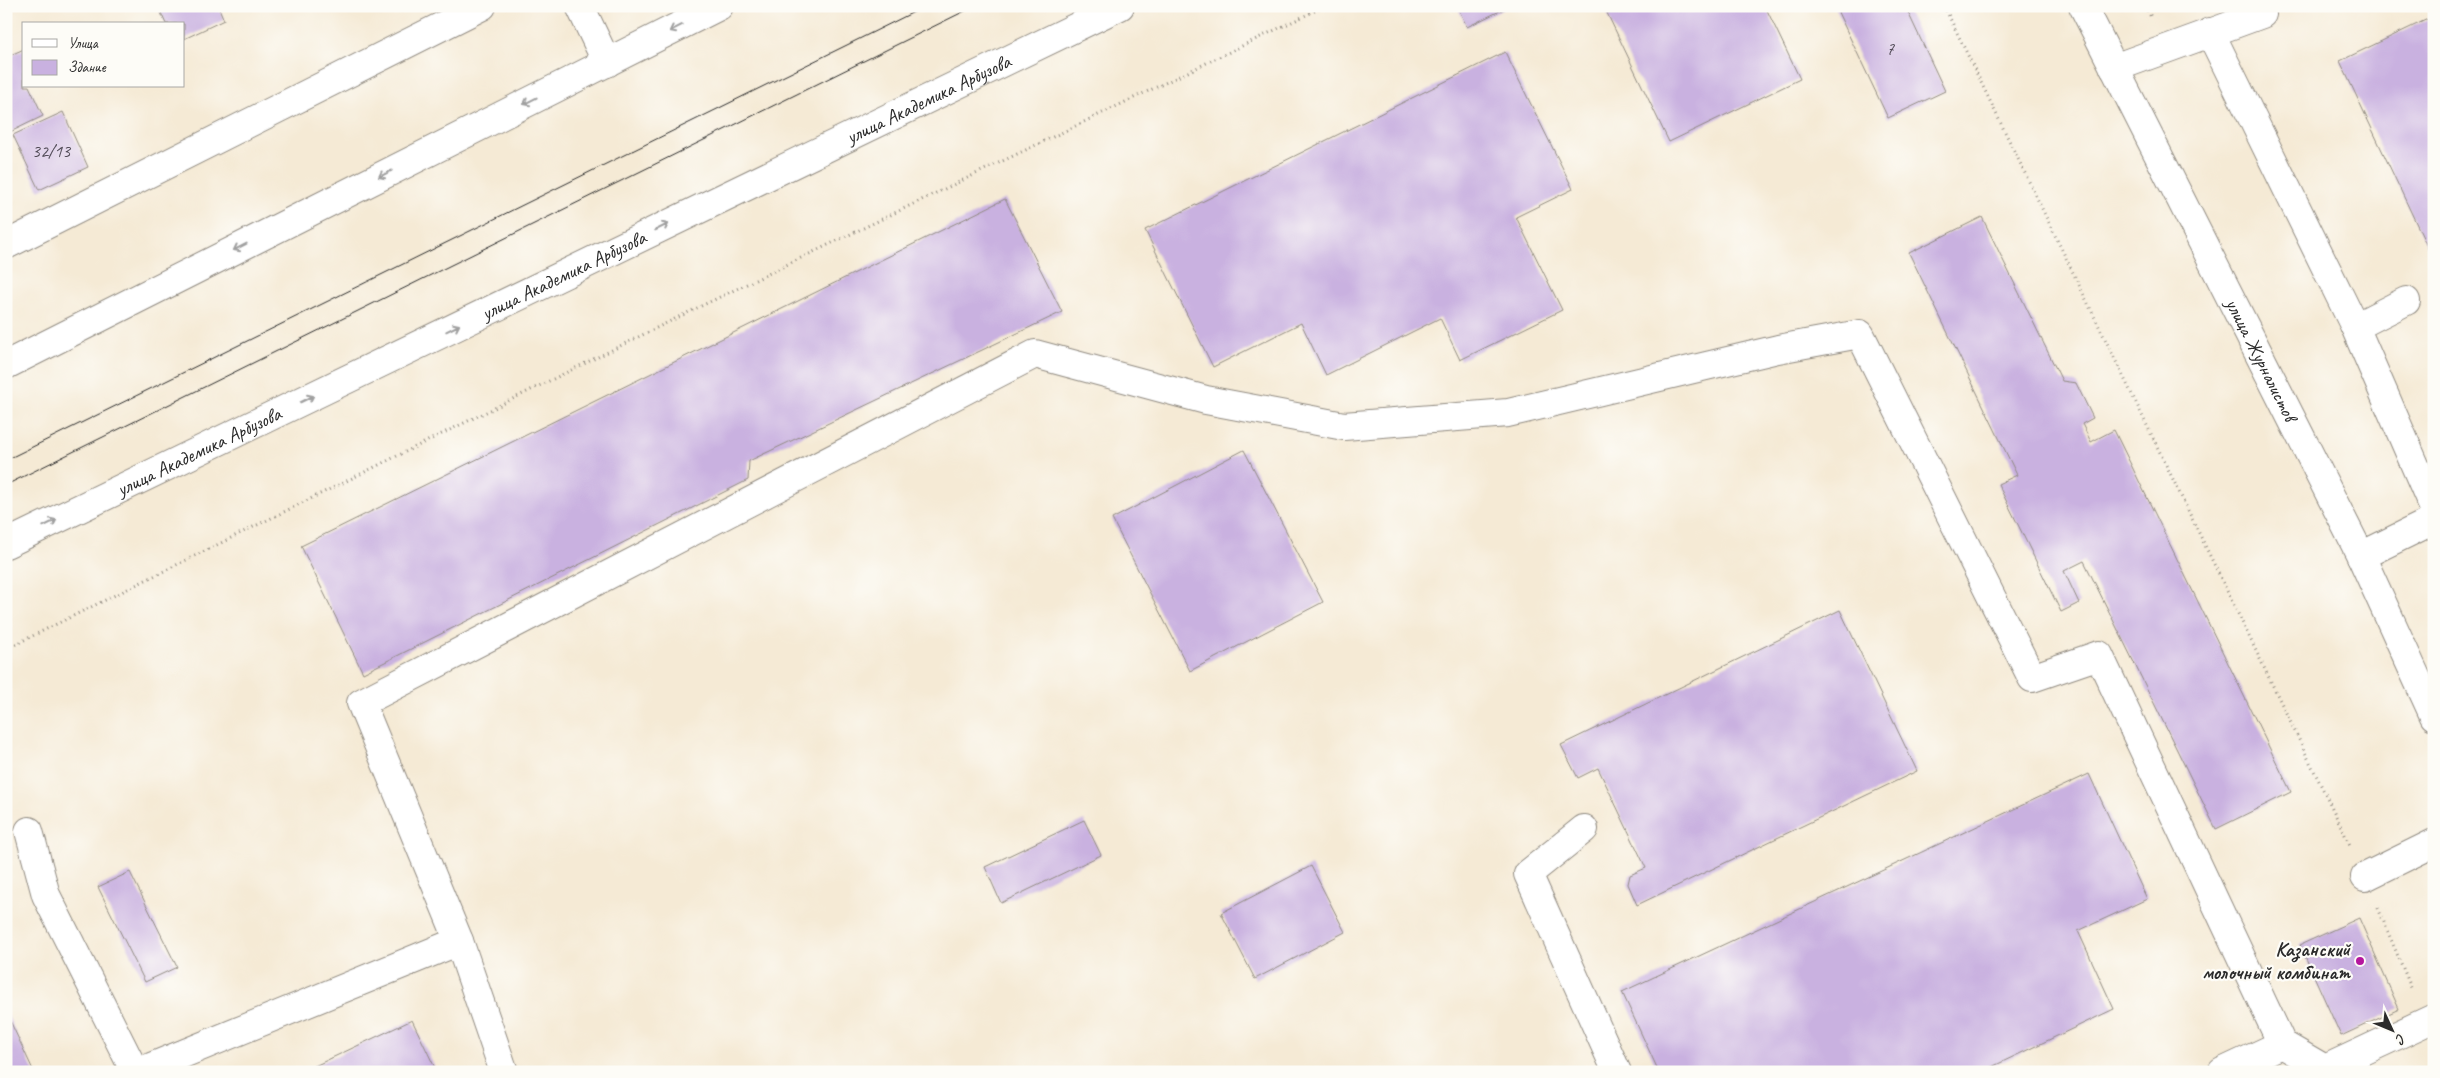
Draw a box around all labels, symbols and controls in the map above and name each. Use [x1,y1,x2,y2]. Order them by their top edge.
legend [22,22,185,88]
one-way arrow [669,24,684,33]
text: Улица [68,34,99,53]
house number: 7 [1886,38,1895,60]
street label: улица Академика Арбузова [841,48,1016,150]
text: Здание [68,58,107,77]
one-way arrow [523,96,538,106]
house number: 32/13 [32,140,72,162]
one-way arrow [378,170,393,179]
one-way arrow [655,222,670,232]
street label: улица Академика Арбузова [476,224,651,326]
one-way arrow [233,243,248,252]
street label: улица Журналистов [2219,293,2304,428]
one-way arrow [445,323,460,332]
one-way arrow [299,394,314,403]
street label: улица Академика Арбузова [112,400,286,502]
one-way arrow [42,518,57,527]
place label: Казанский молочный комбинат [2202,937,2352,985]
marker: Казанский молочный комбинат [2354,955,2366,967]
north arrow [2368,1006,2418,1056]
text: С [2391,1030,2409,1049]

